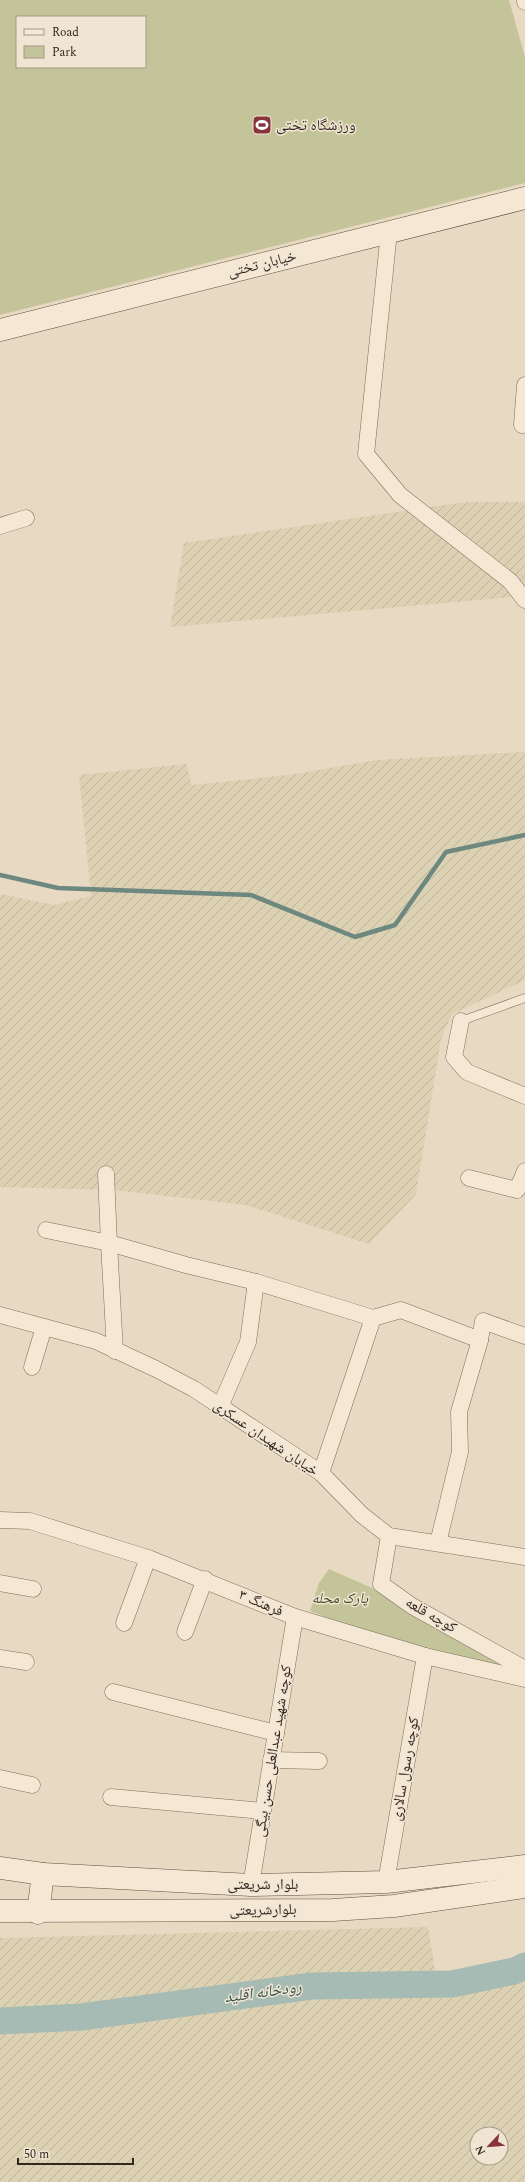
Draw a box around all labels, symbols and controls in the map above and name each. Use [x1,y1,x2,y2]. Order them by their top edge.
legend [16,16,146,68]
text: Road [52,23,79,42]
text: Park [52,43,77,62]
sports icon: ورزشگاه تختی [251,114,273,136]
place label: ورزشگاه تختی [276,114,356,137]
street label: خیابان تختی [225,244,299,284]
street label: خیابان شهیدان عسکری [209,1394,324,1482]
street label: فرهنگ ۳ [235,1583,287,1623]
park label: پارک محله [312,1587,369,1610]
street label: کوچه قلعه [401,1591,461,1639]
street label: کوچه شهید عبدالعلی حسن بیگی [248,1663,298,1839]
street label: کوچه رسول سالاری [385,1715,425,1823]
street label: بلوار شریعتی [228,1873,298,1896]
street label: بلوارشریعتی [229,1898,297,1922]
water label: رودخانه اقلید [223,1975,303,2009]
north arrow [469,2126,509,2166]
scale bar [18,2140,133,2166]
text: N [471,2142,490,2158]
text: 50 m [24,2145,49,2164]

